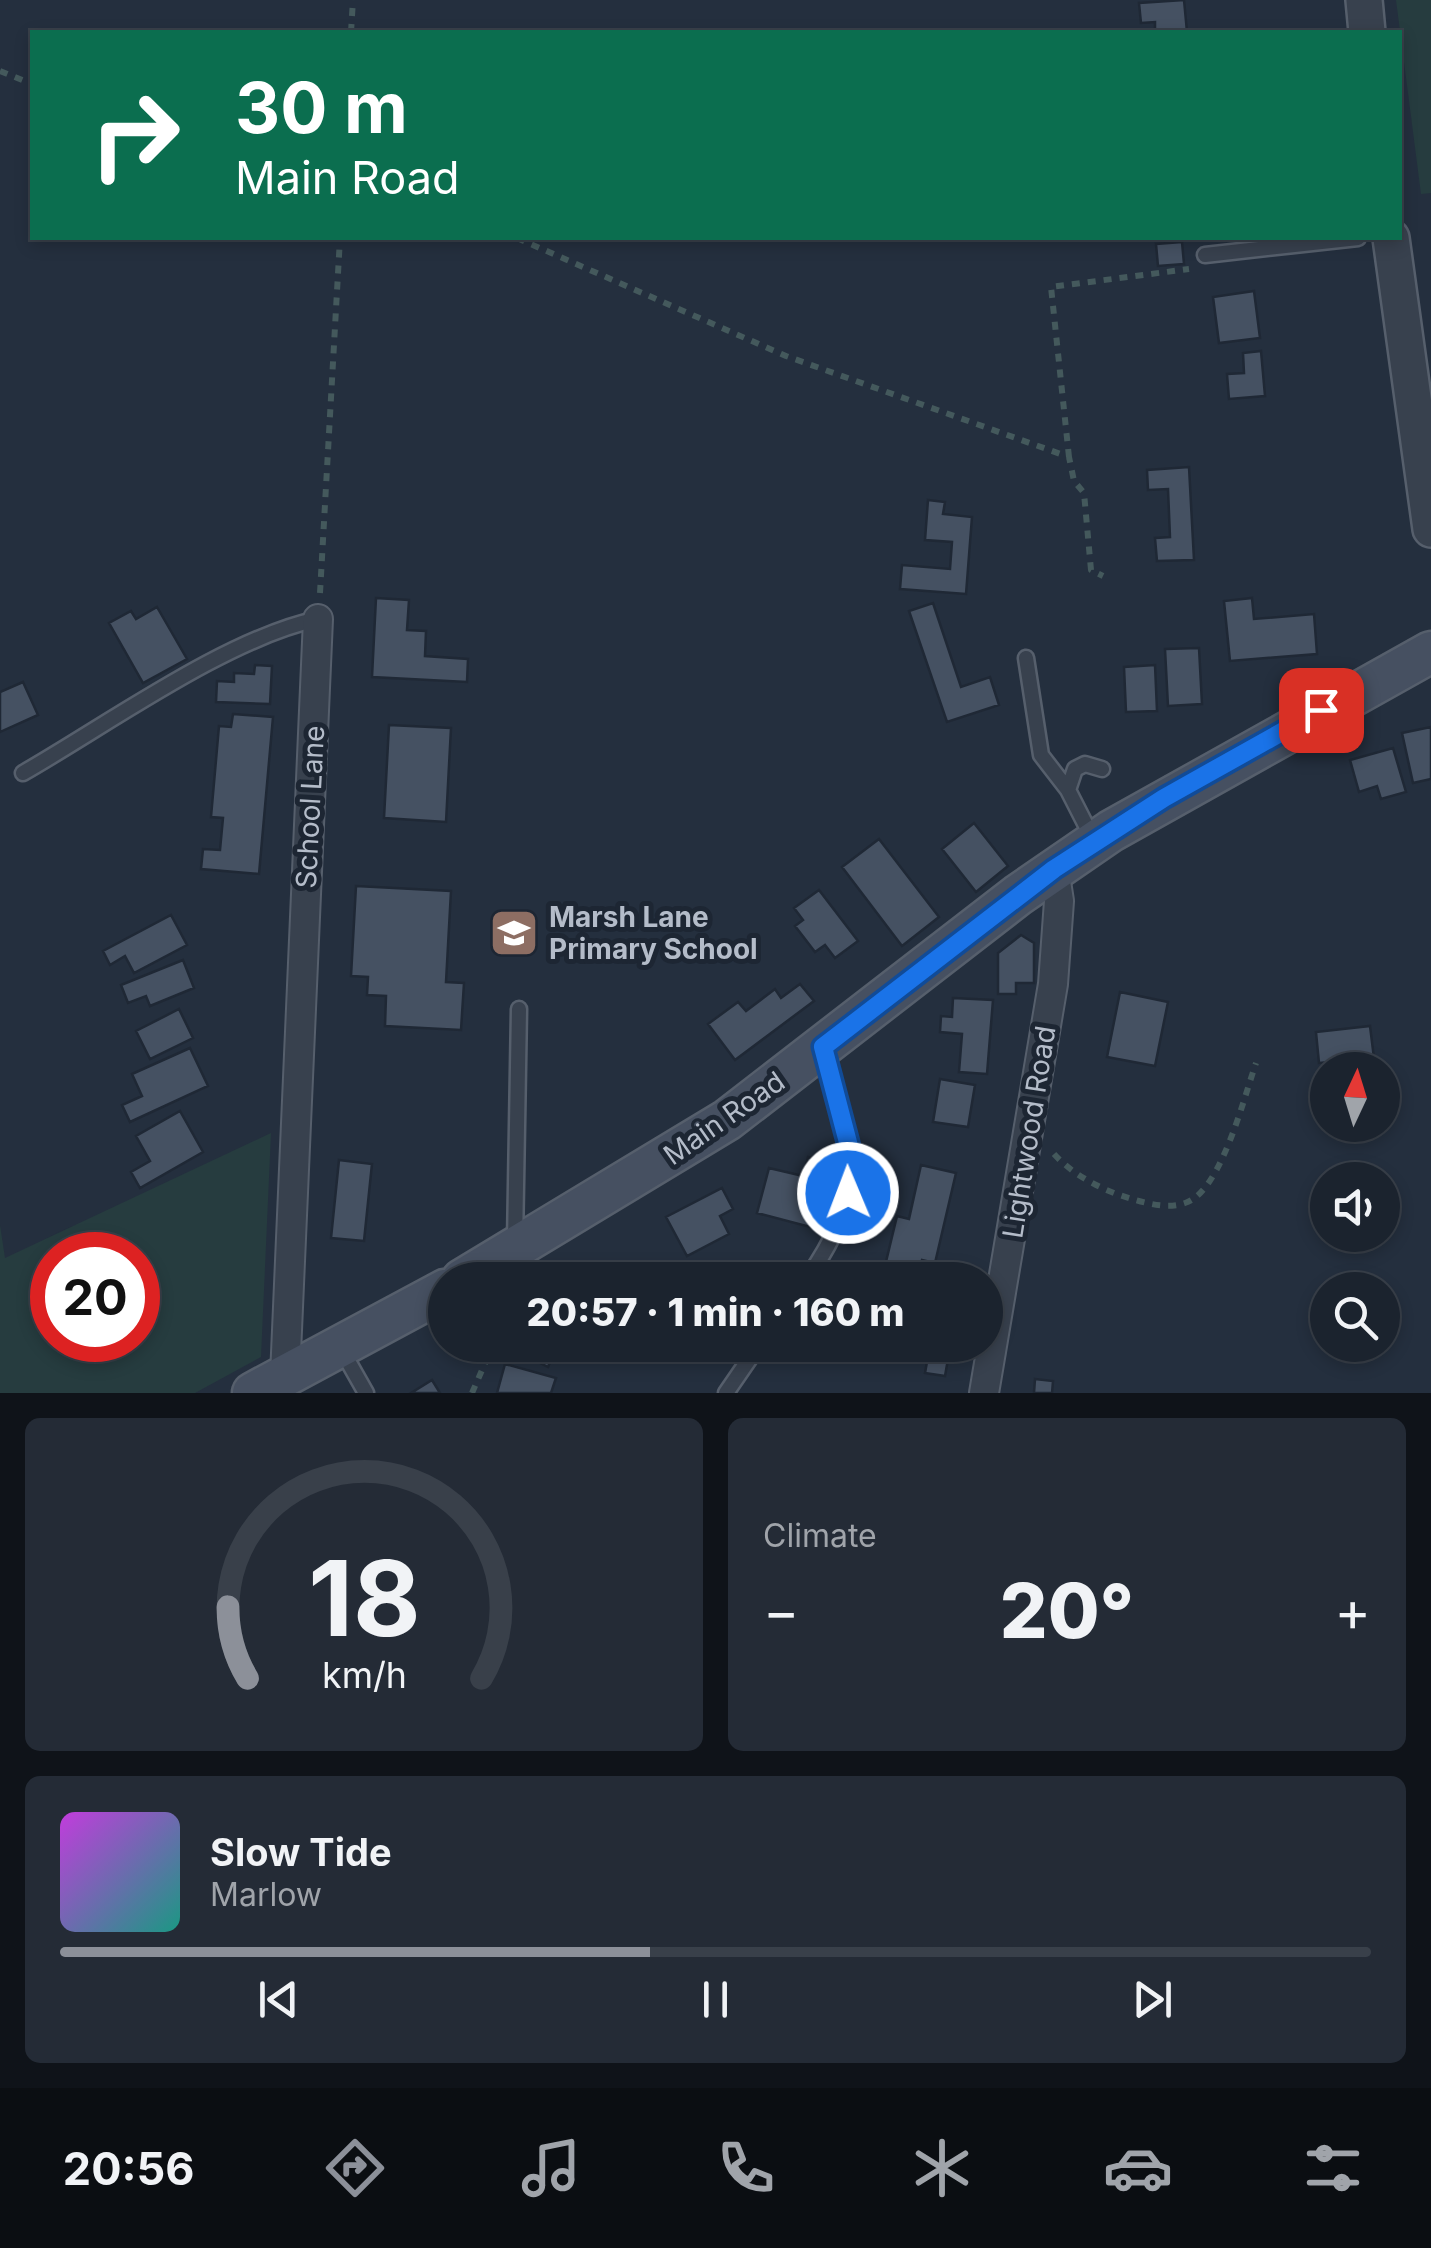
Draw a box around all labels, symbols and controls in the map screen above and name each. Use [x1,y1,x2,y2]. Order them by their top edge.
text: 30 m [235,65,408,150]
icon: right [70,70,200,200]
text: Main Road [235,150,460,205]
pin [1279,668,1364,753]
icon: arrive [1294,683,1349,738]
street label: School Lane [289,725,331,889]
place label: Marsh Lane Primary School [549,900,758,966]
school or university icon: Marsh Lane Primary School [488,907,540,959]
street label: Lightwood Road [995,1023,1063,1241]
north arrow [1310,1052,1400,1142]
map controls [1310,1052,1400,1362]
street label: Main Road [657,1064,791,1172]
position arrow [796,1141,900,1245]
button: sound [1310,1162,1400,1252]
speed limit sign: 20 [30,1232,160,1362]
button: search [1310,1272,1400,1362]
text: 20:57 · 1 min · 160 m [526,1289,905,1335]
text: Climate [763,1516,877,1555]
text: 18 [308,1535,420,1661]
text: 20° [1000,1565,1134,1656]
text: − [763,1578,799,1644]
text: + [1335,1578,1371,1644]
text: km/h [322,1653,406,1697]
text: Slow Tide [210,1829,392,1875]
text: Marlow [210,1875,322,1914]
icon: previous [251,1972,306,2027]
icon: pause [688,1972,743,2027]
icon: next [1125,1972,1180,2027]
icon: directions [320,2133,390,2203]
icon: music [516,2133,586,2203]
icon: phone [711,2133,781,2203]
icon: climate [907,2133,977,2203]
icon: car [1103,2133,1173,2203]
icon: filters [1298,2133,1368,2203]
text: 20:56 [63,2141,195,2196]

